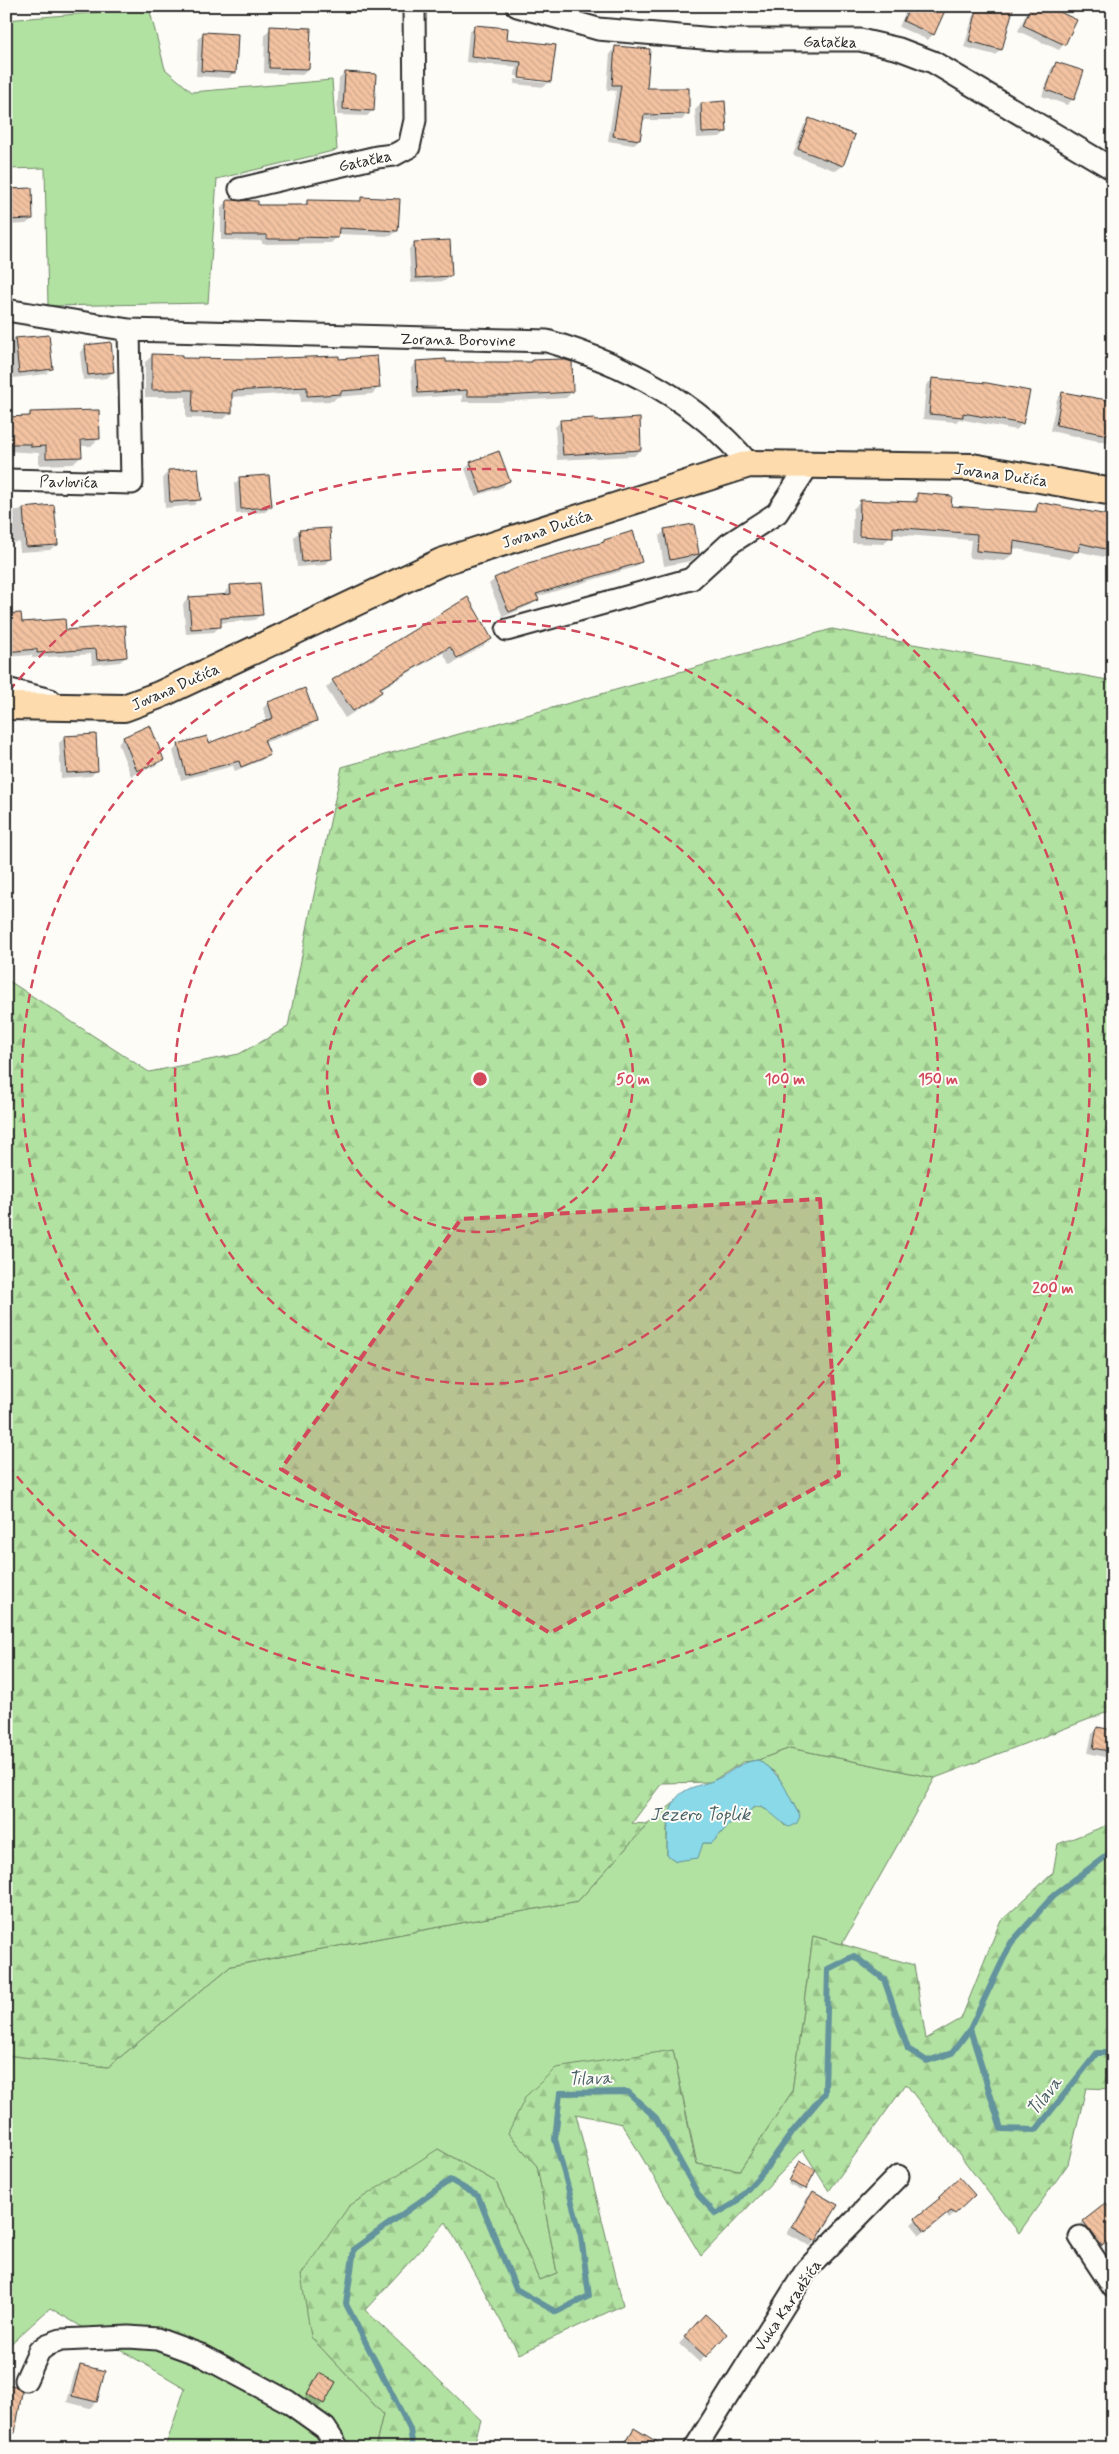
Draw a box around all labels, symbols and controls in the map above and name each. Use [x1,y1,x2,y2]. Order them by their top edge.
street label: Gatačka [803,32,857,53]
street label: Gatačka [337,146,394,177]
street label: Zorana Borovine [400,329,516,352]
street label: Jovana Dučića [953,459,1049,492]
street label: Pavlovića [39,471,99,494]
street label: Jovana Dučića [499,505,596,554]
street label: Jovana Dučića [128,659,223,716]
centre of rings [471,1070,489,1088]
text: 50 m [616,1070,650,1090]
text: 100 m [765,1070,805,1090]
text: 150 m [918,1070,958,1090]
text: 200 m [1033,1279,1074,1299]
water label: Jezero Toplik [650,1803,751,1827]
water label: Tilava [568,2067,613,2091]
water label: Tilava [1022,2071,1069,2121]
street label: Vuka Karadžića [750,2256,827,2356]

